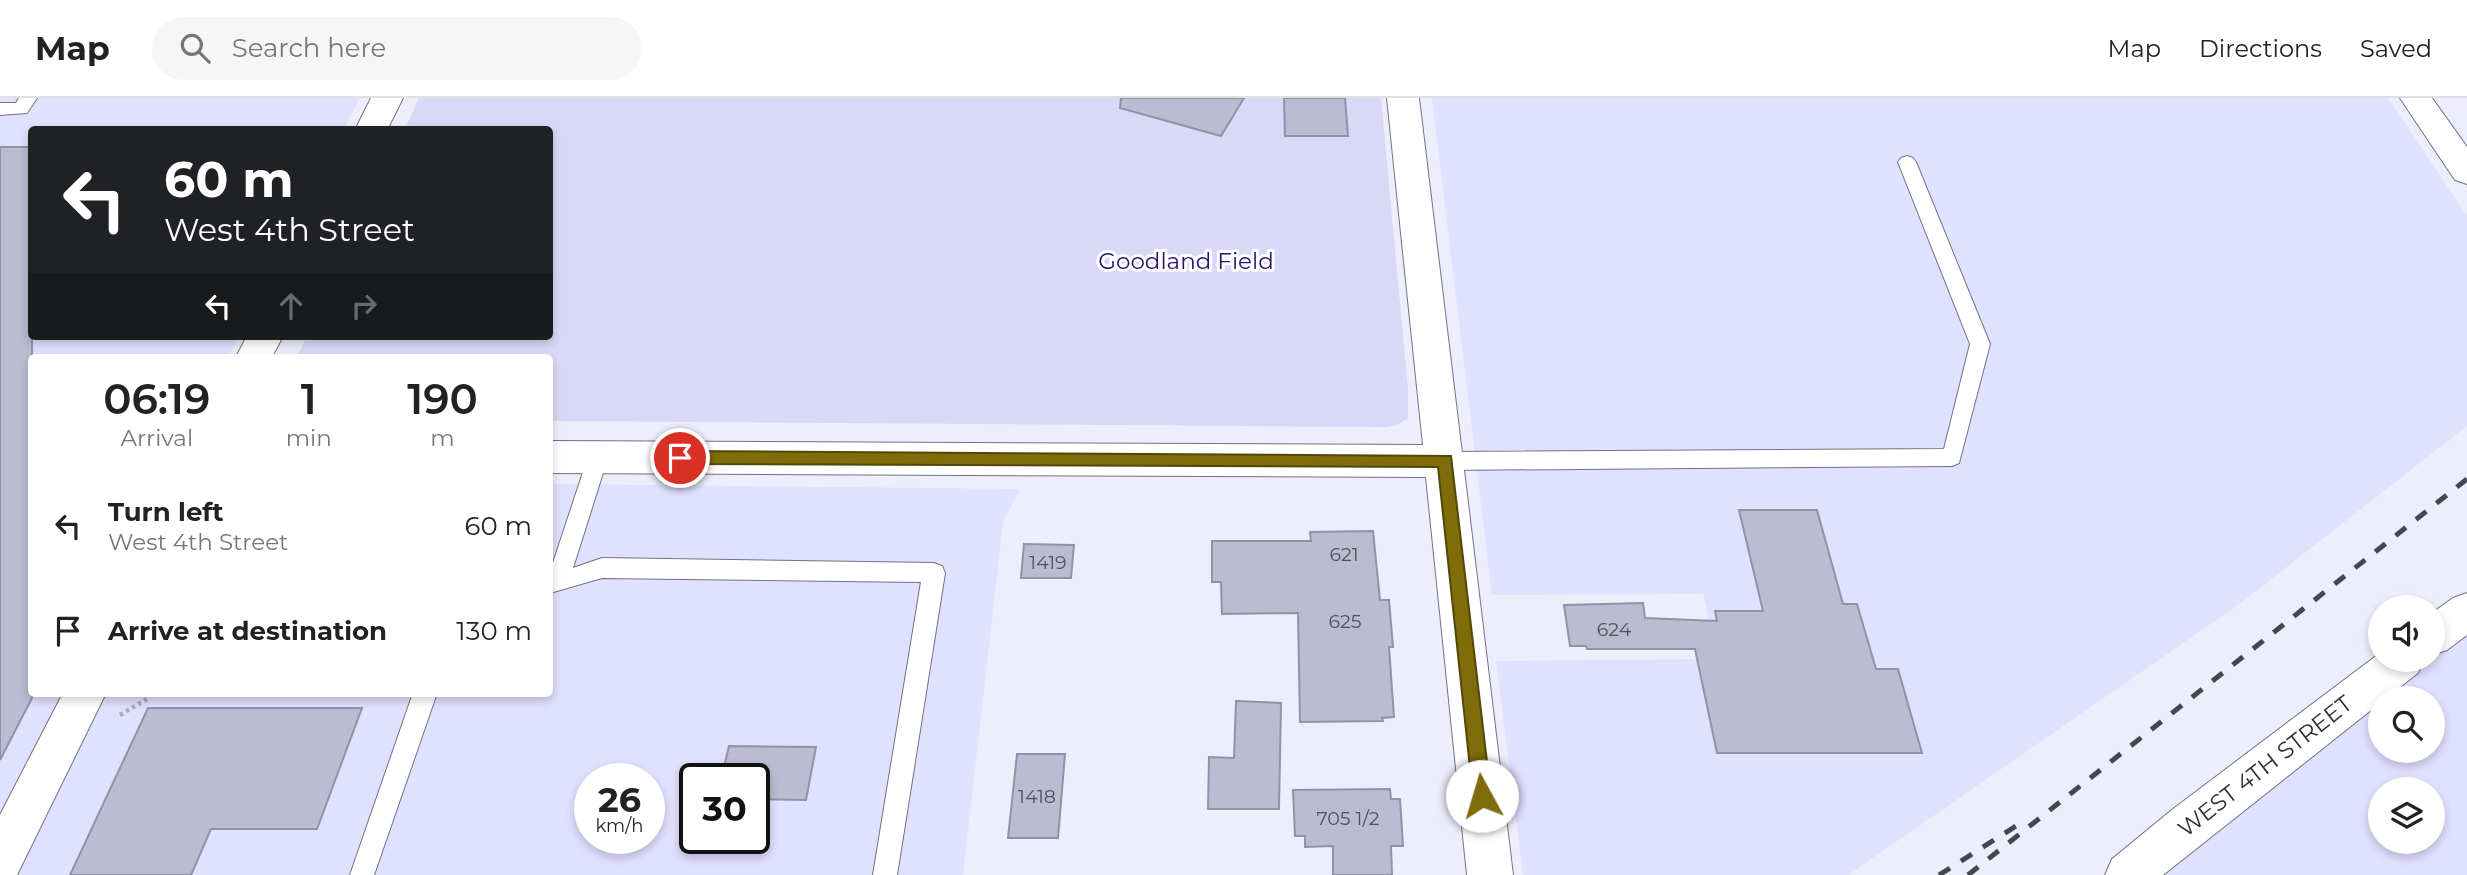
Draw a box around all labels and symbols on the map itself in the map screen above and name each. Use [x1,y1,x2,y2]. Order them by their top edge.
park label: Goodland Field [1098,247,1274,275]
pin [650,428,710,488]
house number: 621 [1329,543,1359,566]
house number: 1419 [1029,551,1067,574]
house number: 625 [1328,610,1362,633]
house number: 624 [1597,618,1632,641]
street label: WEST 4TH STREET [2172,689,2358,843]
position arrow [1445,759,1519,833]
speed limit sign: 30 [679,763,770,854]
house number: 1418 [1018,785,1056,808]
house number: 705 1/2 [1316,807,1380,830]

